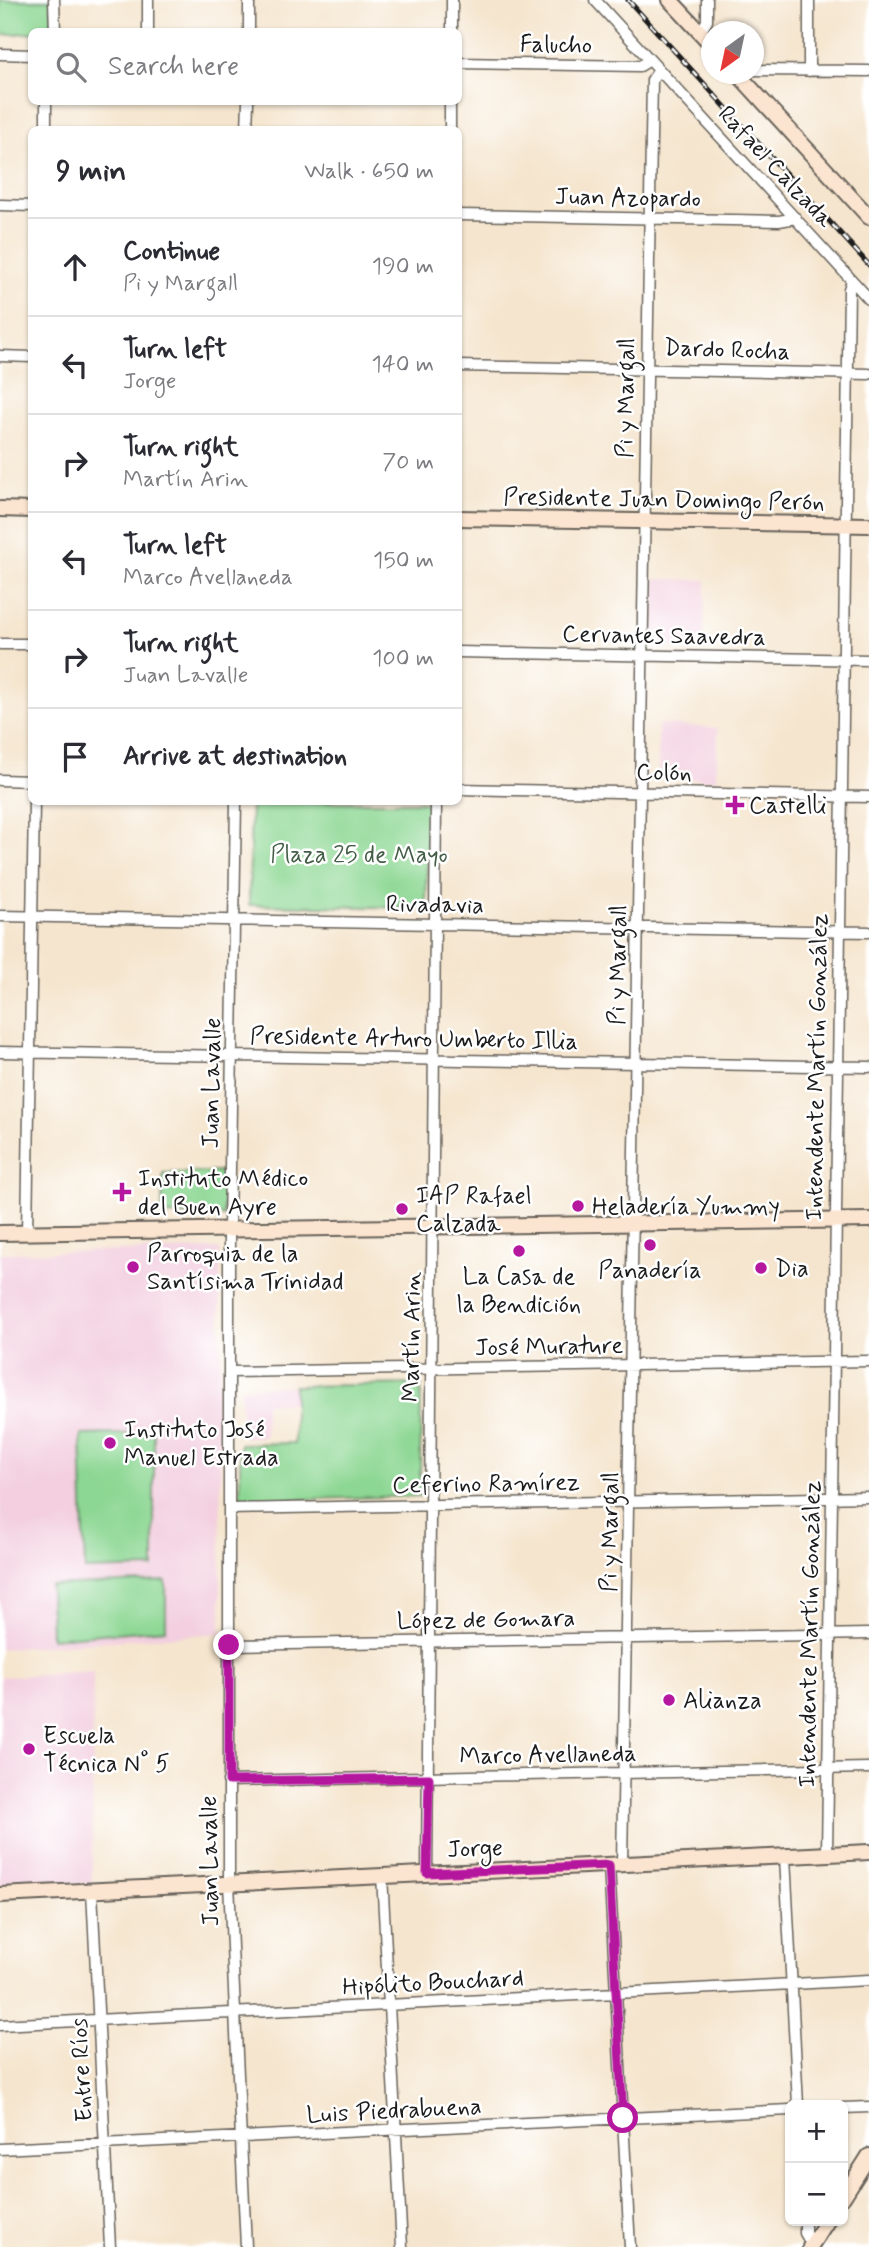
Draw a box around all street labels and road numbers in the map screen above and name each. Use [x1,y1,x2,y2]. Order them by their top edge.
street label: Falucho [520,29,592,62]
street label: Rafael Calzada [710,99,840,235]
street label: Juan Azopardo [555,182,701,215]
street label: Dardo Rocha [663,333,791,368]
street label: Pi y Margall [610,338,646,458]
street label: Presidente Juan Domingo Perón [503,482,825,521]
street label: Cervantes Saavedra [562,619,766,654]
street label: Colón [636,758,692,789]
street label: Rivadavia [386,889,484,922]
street label: Pi y Margall [602,905,638,1025]
street label: Intendente Martín González [799,913,836,1221]
street label: Juan Lavalle [196,1017,229,1149]
street label: Presidente Arturo Umberto Illia [250,1021,578,1058]
street label: Martín Arin [396,1271,429,1402]
street label: José Murature [474,1331,624,1364]
street label: Ceferino Ramírez [392,1467,580,1502]
street label: Pi y Margall [594,1472,630,1592]
street label: Intendente Martín González [792,1480,829,1788]
street label: López de Gomara [397,1603,575,1638]
street label: Marco Avellaneda [459,1738,637,1773]
street label: Juan Lavalle [194,1795,227,1927]
street label: Jorge [447,1833,503,1868]
street label: Hipólito Bouchard [342,1963,524,2004]
street label: Entre Ríos [64,2017,101,2123]
street label: Luis Piedrabuena [306,2091,482,2132]

